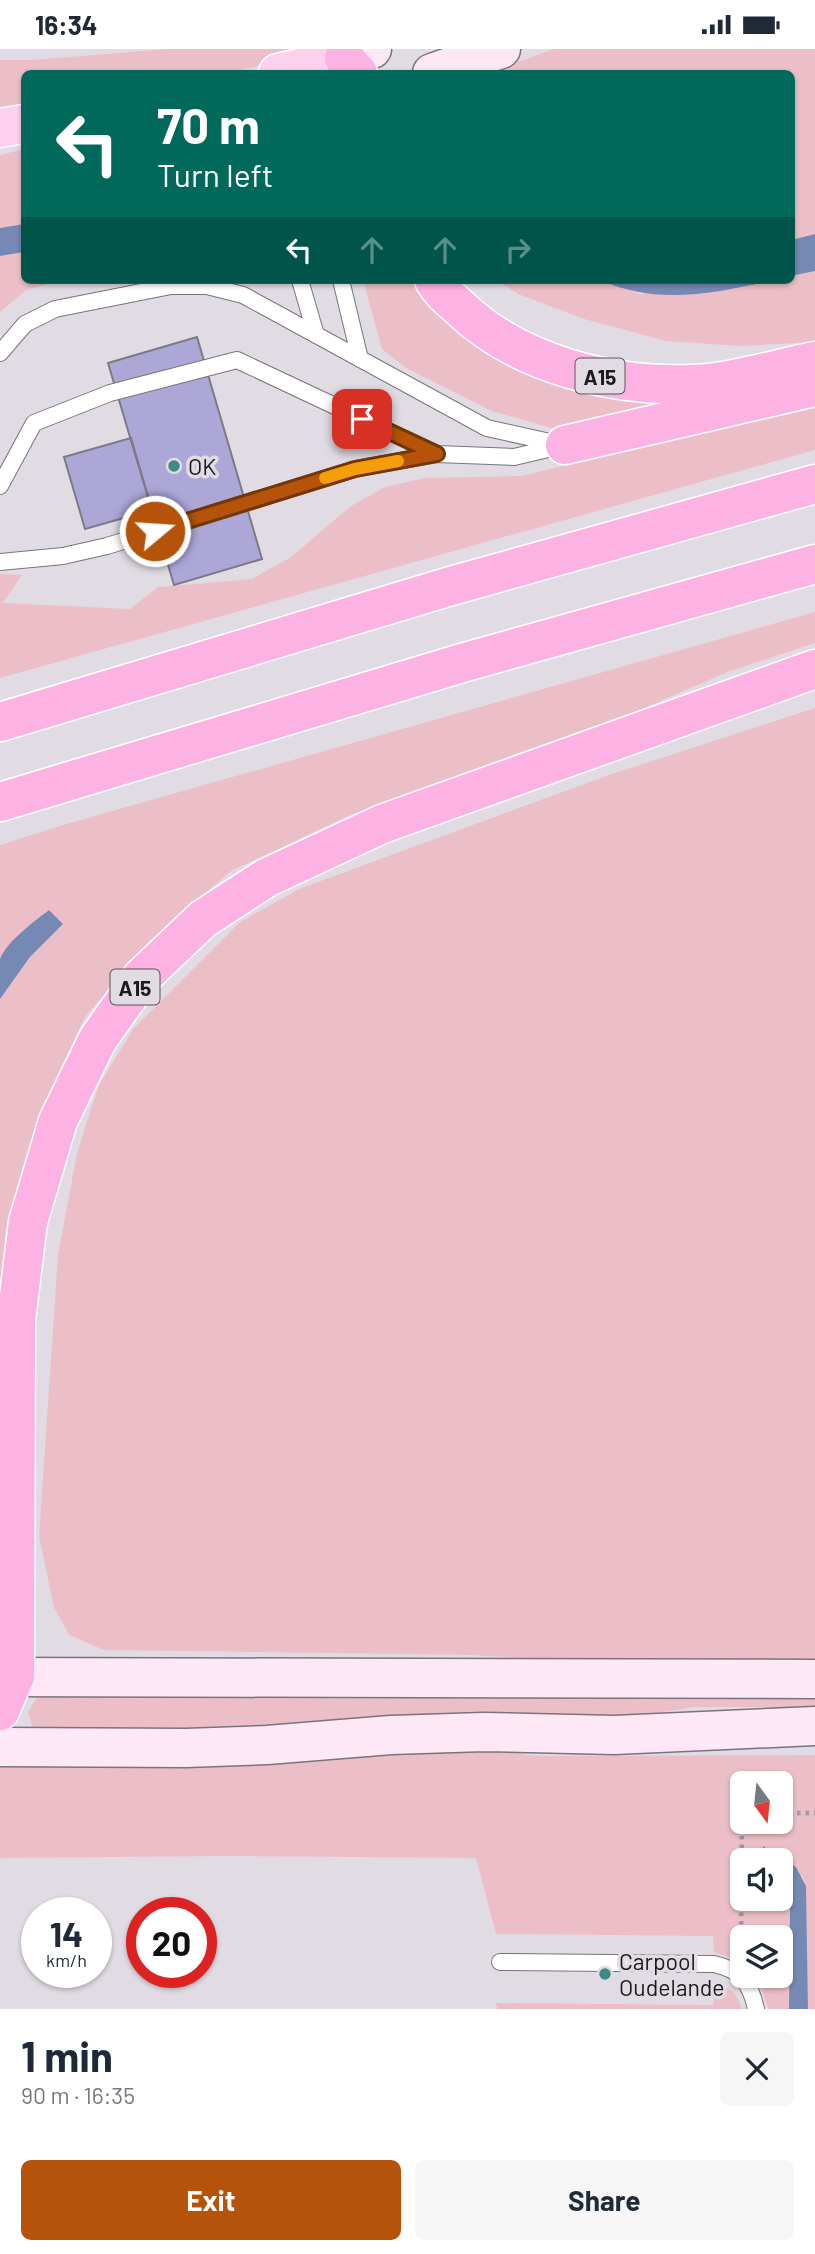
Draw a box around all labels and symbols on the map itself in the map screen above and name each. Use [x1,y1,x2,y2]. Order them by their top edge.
road number: A15 [576,359,624,393]
pin [332,389,392,449]
place label: OK [188,452,216,480]
marker: OK [166,458,182,474]
position arrow [118,494,192,568]
road number: A15 [110,969,160,1005]
north arrow [730,1771,793,1834]
speed limit sign: 20 [126,1897,217,1988]
place label: Carpool Oudelande [619,1947,725,2001]
marker: Carpool Oudelande [597,1966,613,1982]

